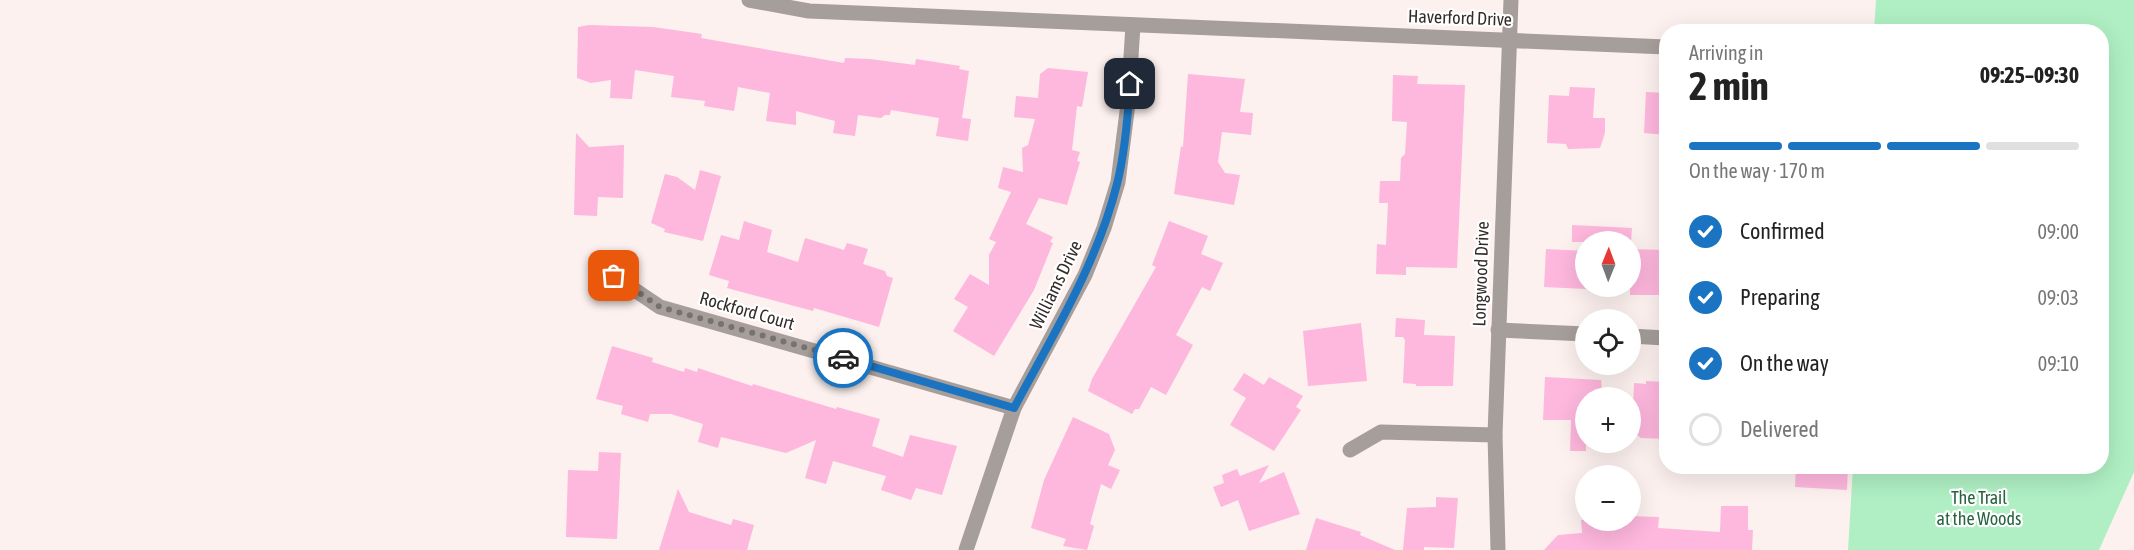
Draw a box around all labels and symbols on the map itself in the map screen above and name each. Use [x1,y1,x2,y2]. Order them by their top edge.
street label: Haverford Drive [1408,5,1512,30]
pin [1104,58,1155,109]
street label: Longwood Drive [1468,221,1493,327]
north arrow [1575,231,1641,297]
street label: Williams Drive [1025,237,1086,333]
pin [588,250,639,301]
street label: Rockford Court [697,287,797,334]
courier [813,328,873,388]
park label: The Trail at the Woods [1937,487,2021,529]

